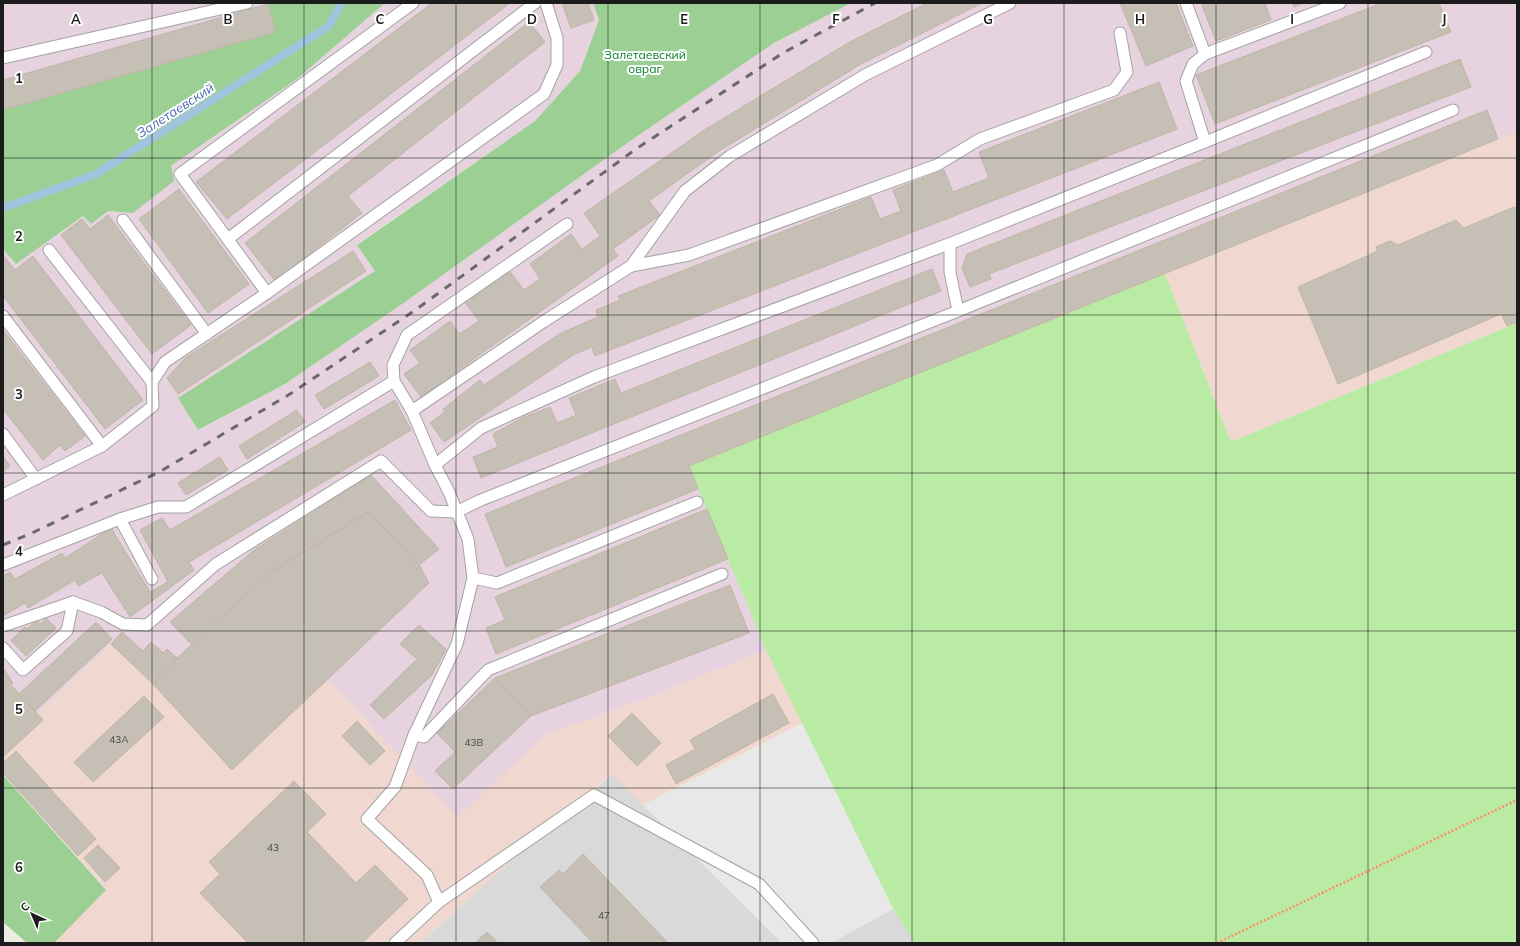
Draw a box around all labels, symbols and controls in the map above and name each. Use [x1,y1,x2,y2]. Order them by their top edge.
text: A [71,11,81,27]
text: B [224,11,233,27]
text: C [376,11,385,27]
text: D [527,11,537,27]
text: E [680,11,688,27]
text: F [832,11,840,27]
text: G [983,11,993,27]
text: H [1135,11,1145,27]
text: I [1290,11,1294,27]
text: J [1442,11,1446,27]
park label: Залетаевский овраг [604,47,686,76]
text: 1 [15,70,23,86]
water label: Залетаевский [133,79,217,141]
text: 2 [15,228,23,244]
text: 3 [15,386,23,402]
text: 4 [15,543,23,559]
text: 5 [15,701,23,717]
house number: 43А [109,733,129,746]
house number: 43В [465,736,484,749]
house number: 43 [267,841,279,854]
text: 6 [15,859,23,875]
north arrow [12,894,52,934]
text: С [17,899,33,914]
house number: 47 [598,909,610,922]

